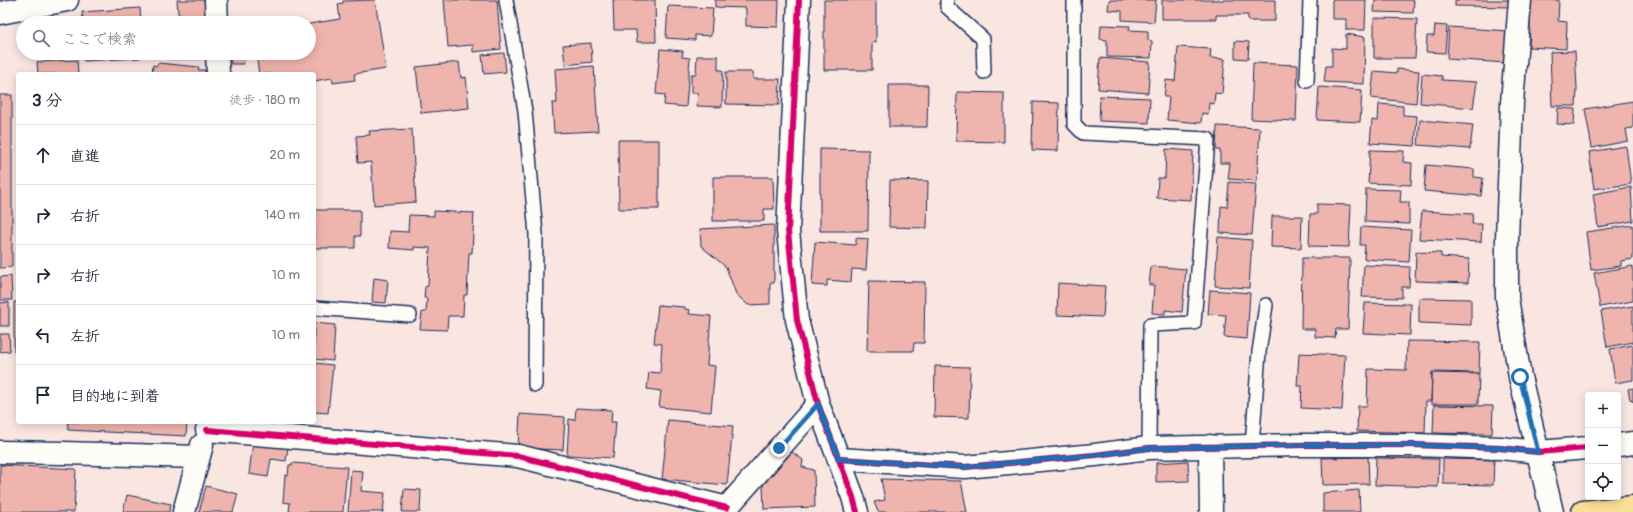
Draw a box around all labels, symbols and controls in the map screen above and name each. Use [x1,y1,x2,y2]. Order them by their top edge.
search box [16,16,316,60]
icon: search [30,27,52,49]
text: ここで検索 [62,30,137,49]
text: 3 分 [32,90,62,111]
text: 徒歩 · 180 m [229,92,300,108]
icon: ahead [32,144,54,166]
text: 直進 [70,147,100,166]
text: 20 m [269,147,300,163]
icon: right [32,204,54,226]
text: 右折 [70,207,100,226]
text: 140 m [264,207,300,223]
icon: right [32,264,54,286]
text: 右折 [70,267,100,286]
text: 10 m [272,267,300,283]
icon: left [32,324,54,346]
text: 左折 [70,327,100,346]
text: 10 m [272,327,300,343]
route start [1511,368,1529,386]
icon: arrive [32,384,54,406]
text: 目的地に到着 [70,387,160,406]
map controls [1585,392,1621,500]
button: + [1585,392,1621,428]
button: − [1585,428,1621,464]
route end [770,439,788,457]
button: locate [1585,464,1621,500]

